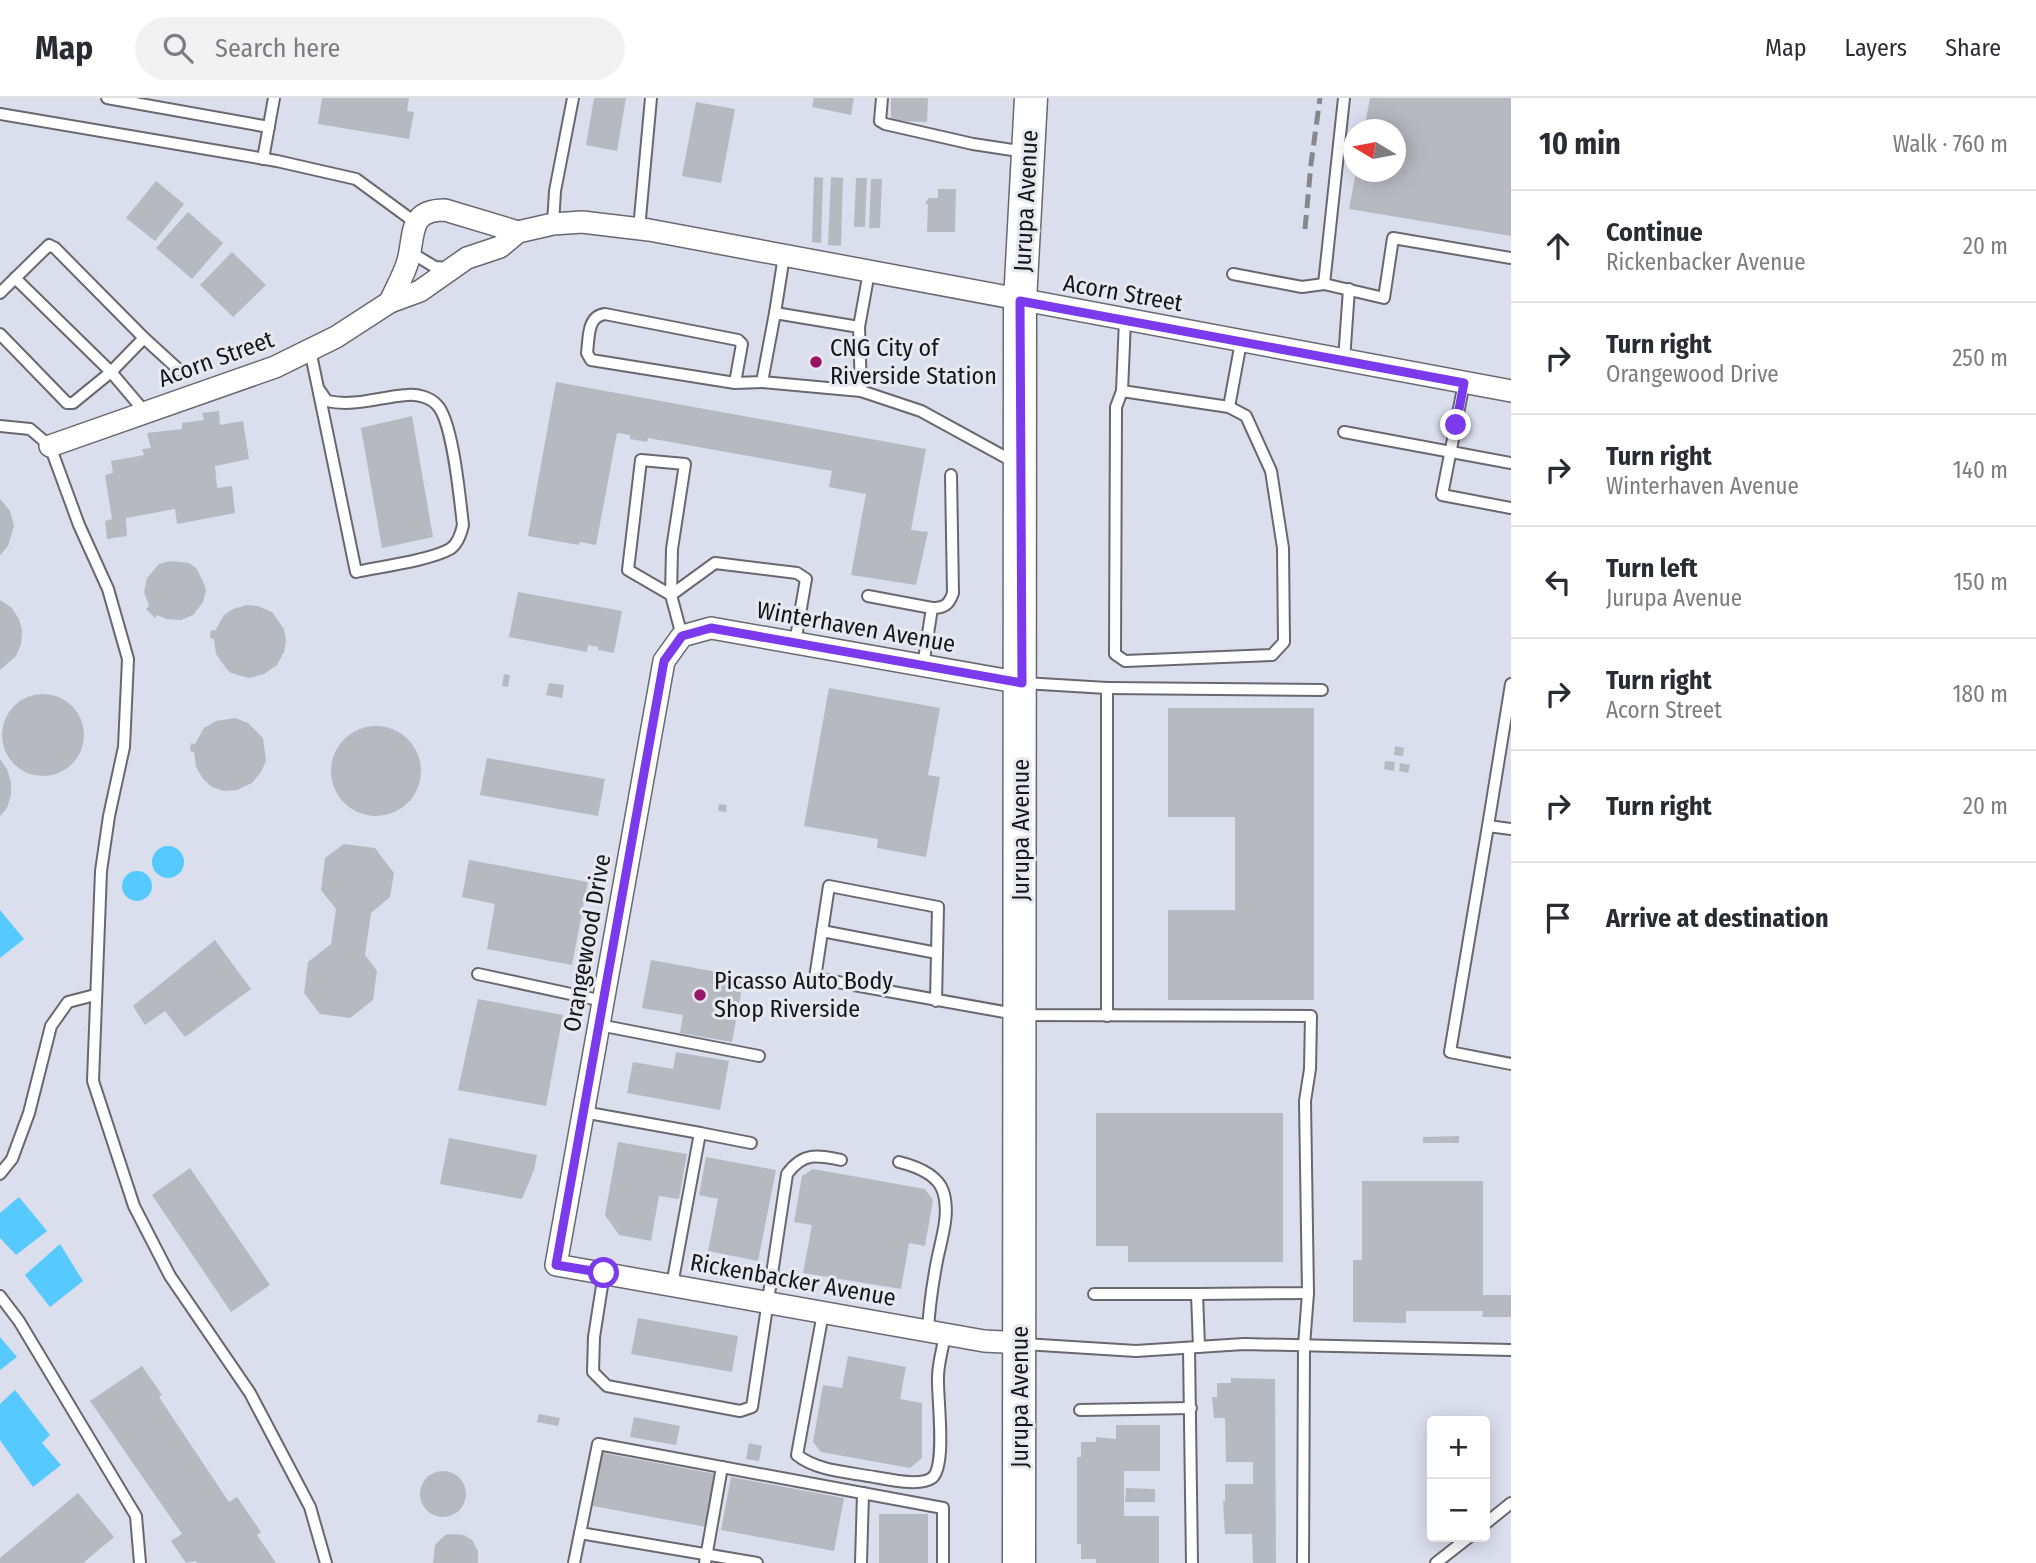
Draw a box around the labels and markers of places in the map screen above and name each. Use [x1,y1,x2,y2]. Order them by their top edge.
place label: CNG City of Riverside Station [830,334,997,390]
marker: CNG City of Riverside Station [808,354,824,370]
place label: Picasso Auto Body Shop Riverside [714,967,893,1023]
marker: Picasso Auto Body Shop Riverside [692,987,708,1003]

